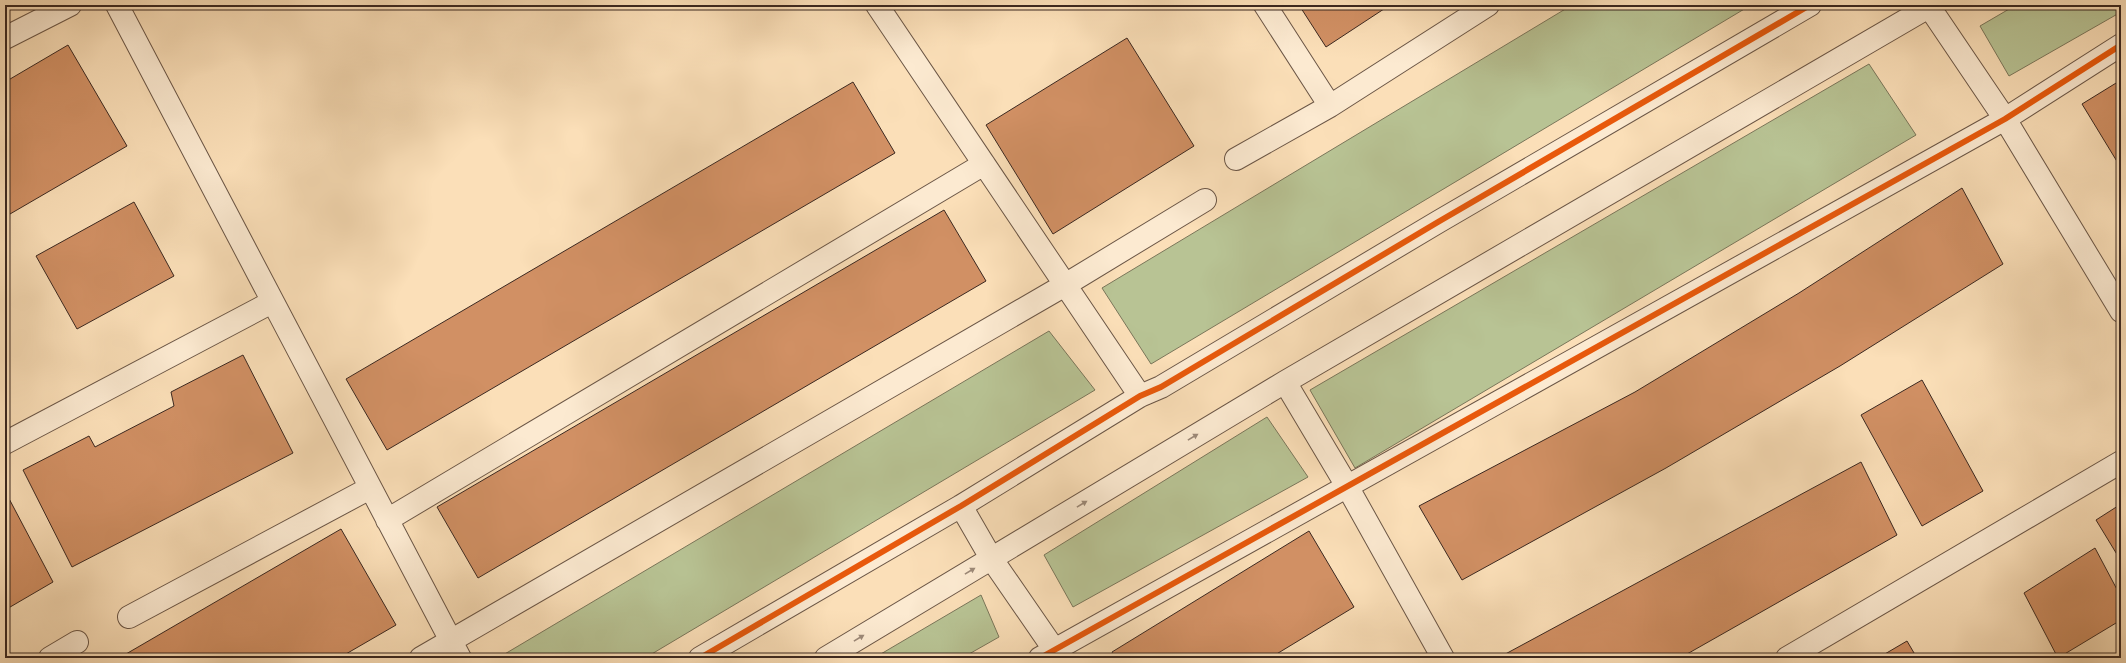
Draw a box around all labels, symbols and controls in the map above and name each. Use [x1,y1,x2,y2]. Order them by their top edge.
one-way arrow [1187,433,1199,440]
one-way arrow [1076,500,1088,507]
one-way arrow [964,567,976,574]
one-way arrow [853,634,865,641]

